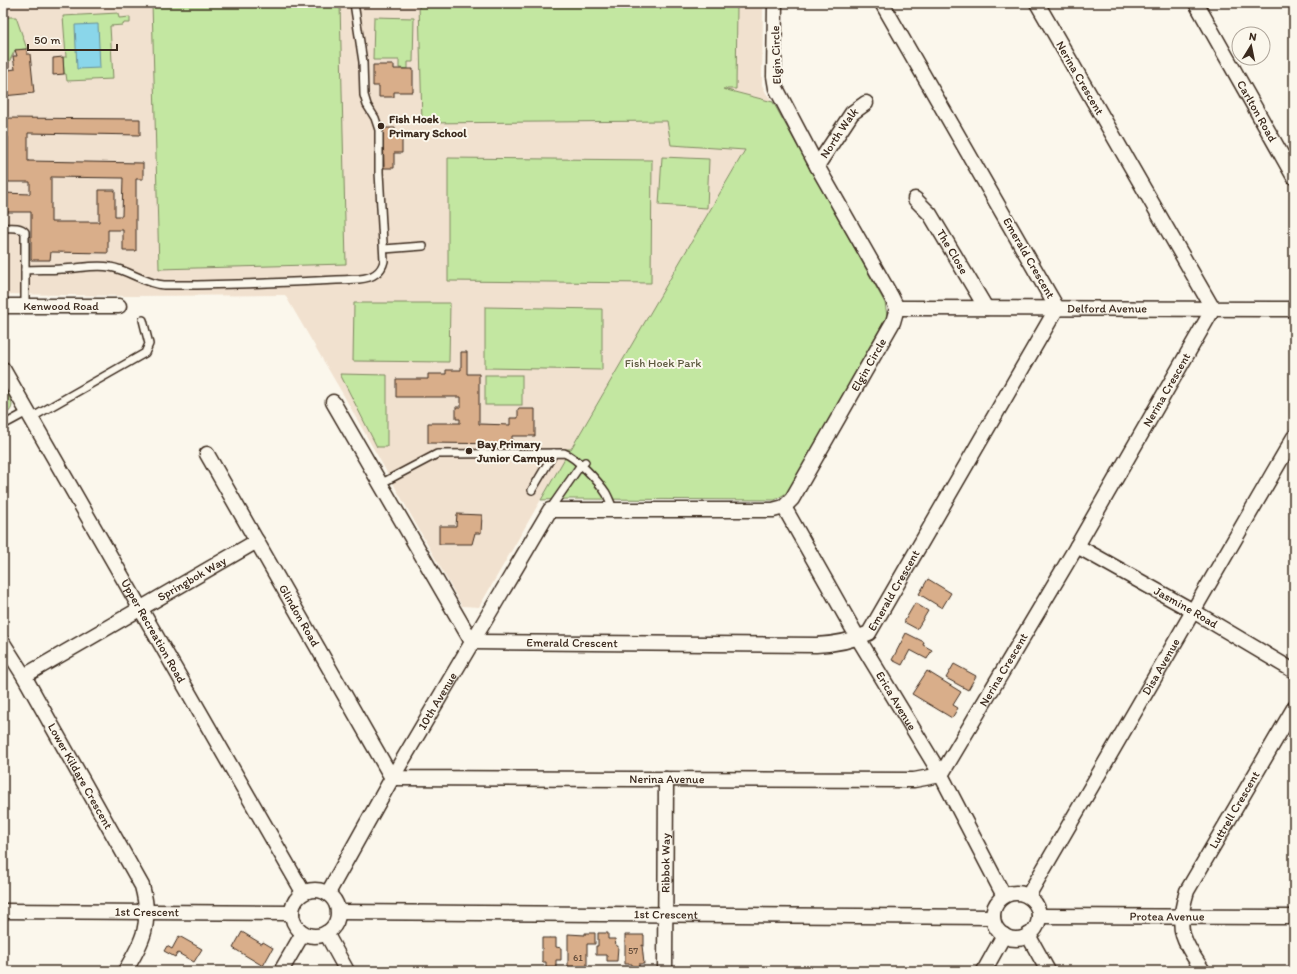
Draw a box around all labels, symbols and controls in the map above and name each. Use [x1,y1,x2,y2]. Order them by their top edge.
street label: Elgin Circle [768,25,784,85]
scale bar [28,26,117,52]
north arrow [1231,26,1271,66]
text: N [1248,30,1257,44]
text: 50 m [34,33,60,47]
street label: Nerina Crescent [1053,39,1107,118]
street label: Carlton Road [1234,78,1280,145]
street label: North Walk [817,104,861,161]
place label: Fish Hoek Primary School [389,112,467,141]
marker: Fish Hoek Primary School [376,121,386,131]
street label: Emerald Crescent [1000,215,1058,301]
street label: The Close [934,227,971,277]
street label: Kenwood Road [23,299,99,313]
street label: Delford Avenue [1067,301,1147,316]
street label: Elgin Circle [848,335,889,394]
street label: Nerina Crescent [1140,350,1194,429]
park label: Fish Hoek Park [625,356,701,370]
place label: Bay Primary Junior Campus [476,437,556,466]
marker: Bay Primary Junior Campus [464,446,474,456]
street label: Emerald Crescent [865,547,923,633]
street label: Springbok Way [155,553,229,604]
street label: Upper Recreation Road [118,577,189,686]
street label: Glindon Road [276,582,323,650]
street label: Jasmine Road [1152,584,1221,631]
street label: Nerina Crescent [976,630,1031,709]
street label: Emerald Crescent [526,635,618,650]
street label: Disa Avenue [1139,636,1183,698]
street label: 10th Avenue [415,669,460,732]
street label: Erica Avenue [873,669,920,733]
street label: Lower Kildare Crescent [45,721,116,832]
street label: Luttrell Crescent [1206,768,1263,851]
street label: Nerina Avenue [629,772,705,786]
street label: Ribbok Way [658,833,673,893]
street label: 1st Crescent [115,905,180,919]
street label: 1st Crescent [634,907,699,922]
street label: Protea Avenue [1129,909,1205,924]
house number: 57 [628,944,638,957]
house number: 61 [573,951,583,964]

